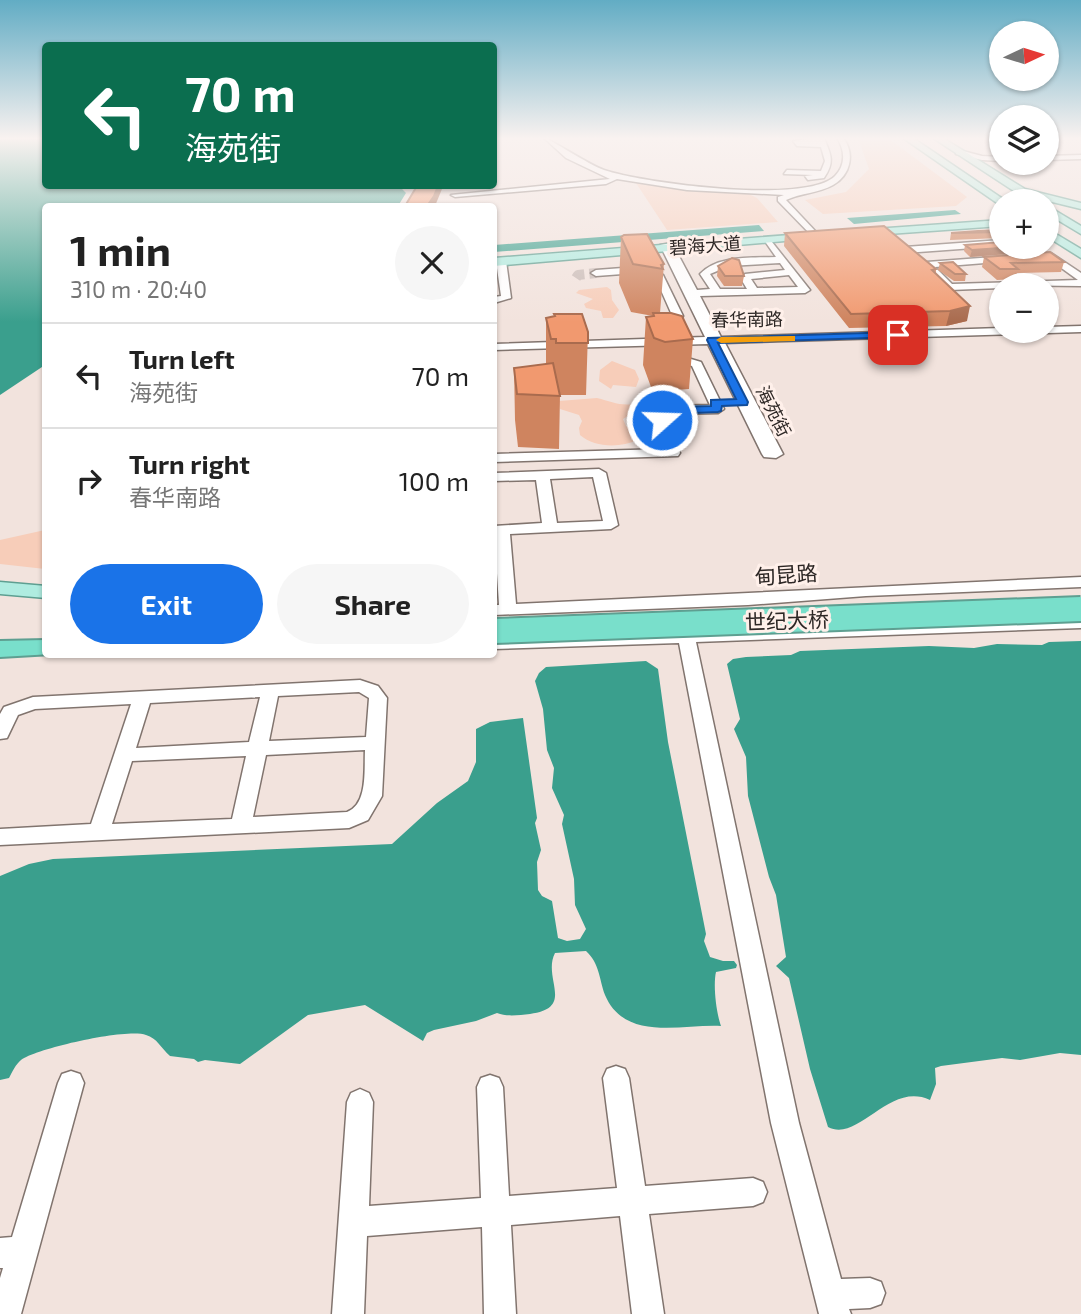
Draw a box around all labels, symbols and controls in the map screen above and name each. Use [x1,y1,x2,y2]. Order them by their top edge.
north arrow [989,21,1059,91]
map controls [989,21,1059,343]
text: 70 m [185,63,296,122]
icon: left [70,70,161,161]
button: layers [989,105,1059,175]
text: 海苑街 [185,128,281,166]
button: + [989,189,1059,259]
text: 1 min [70,224,171,274]
button: close [395,226,469,300]
street label: 碧海大道 [668,232,742,258]
button: − [989,273,1059,343]
text: 310 m · 20:40 [70,275,207,303]
pin [868,305,928,365]
street label: 春华南路 [711,307,783,331]
icon: arrive [879,316,917,354]
text: Turn left [129,343,235,374]
icon: left [70,357,108,395]
text: 70 m [411,360,469,391]
text: 海苑街 [129,378,198,406]
street label: 海苑街 [752,382,796,440]
position arrow [625,383,699,457]
text: Turn right [129,448,250,479]
icon: right [70,462,108,500]
text: 100 m [399,465,469,496]
text: 春华南路 [129,483,221,511]
street label: 甸昆路 [754,559,818,589]
button: Exit [70,564,263,644]
button: Share [277,564,469,644]
street label: 世纪大桥 [745,606,829,634]

